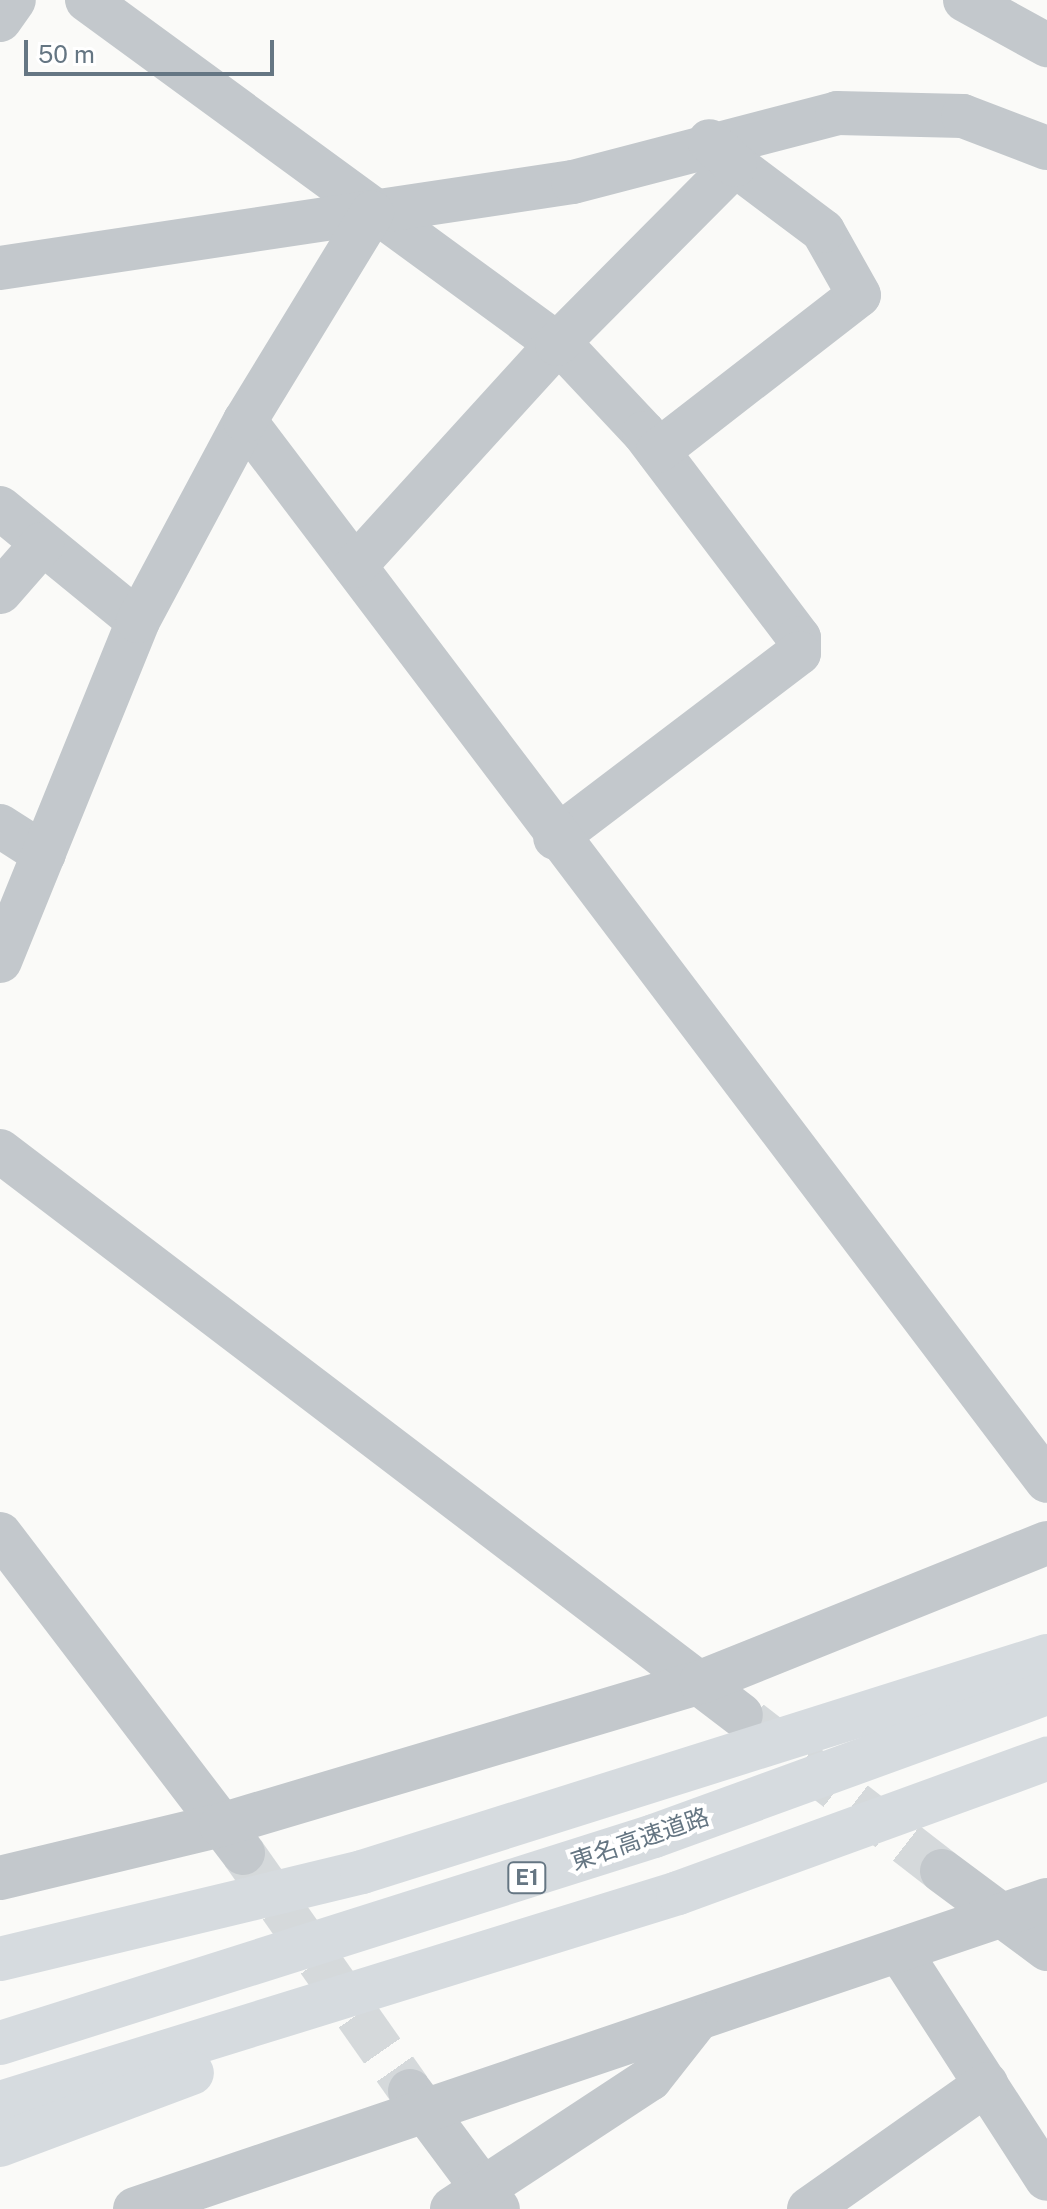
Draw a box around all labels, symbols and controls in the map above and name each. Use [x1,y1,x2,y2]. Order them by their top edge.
scale bar [28,24,278,74]
text: 50 m [38,40,95,68]
street label: 東名高速道路 [567,1802,713,1876]
road number: E1 [507,1860,547,1896]

